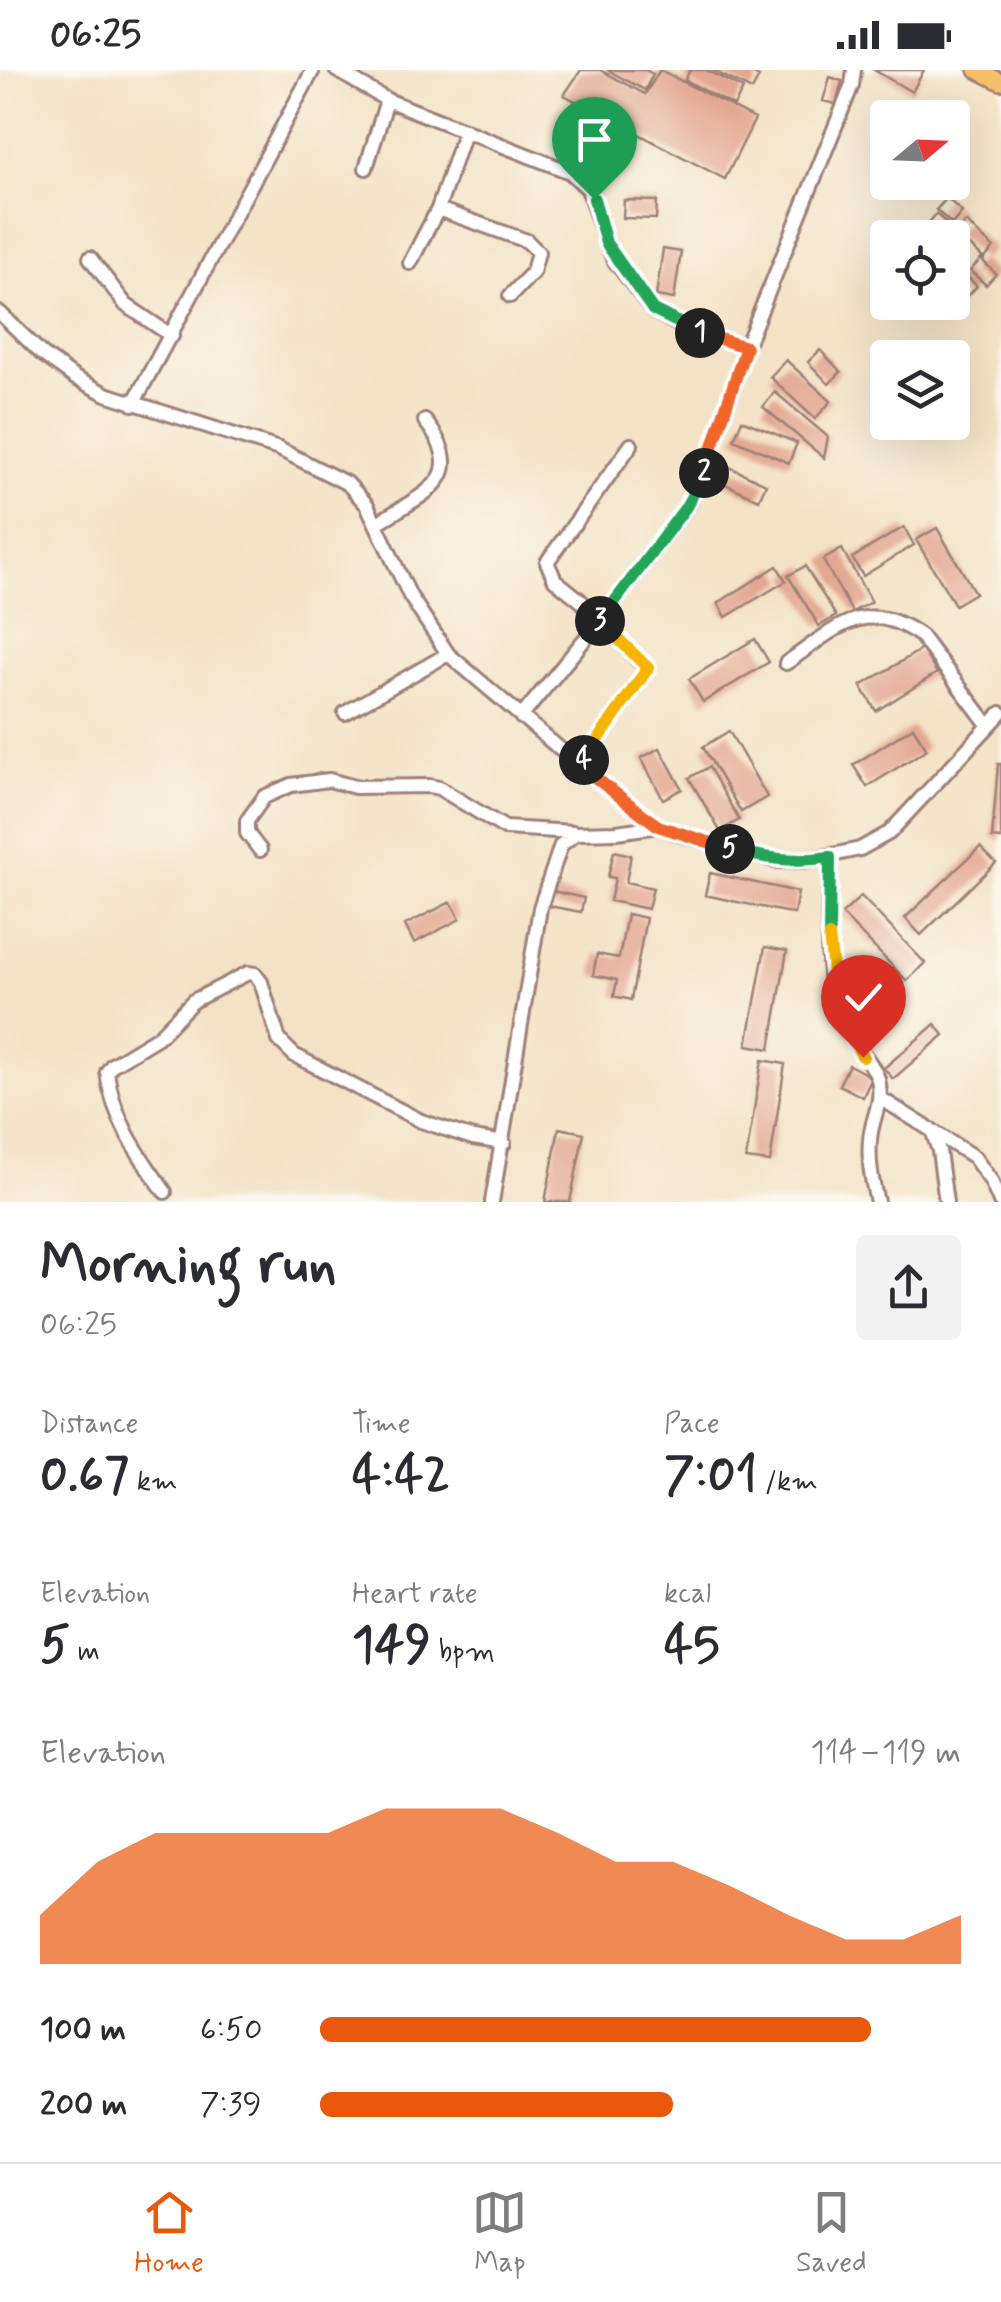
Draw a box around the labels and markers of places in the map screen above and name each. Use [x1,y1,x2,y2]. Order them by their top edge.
pin [552,97,637,200]
pin: 1 [675,308,725,358]
pin: 2 [679,448,729,498]
pin: 3 [575,596,625,646]
pin: 4 [559,735,609,785]
pin: 5 [705,824,755,874]
pin [821,955,906,1058]

